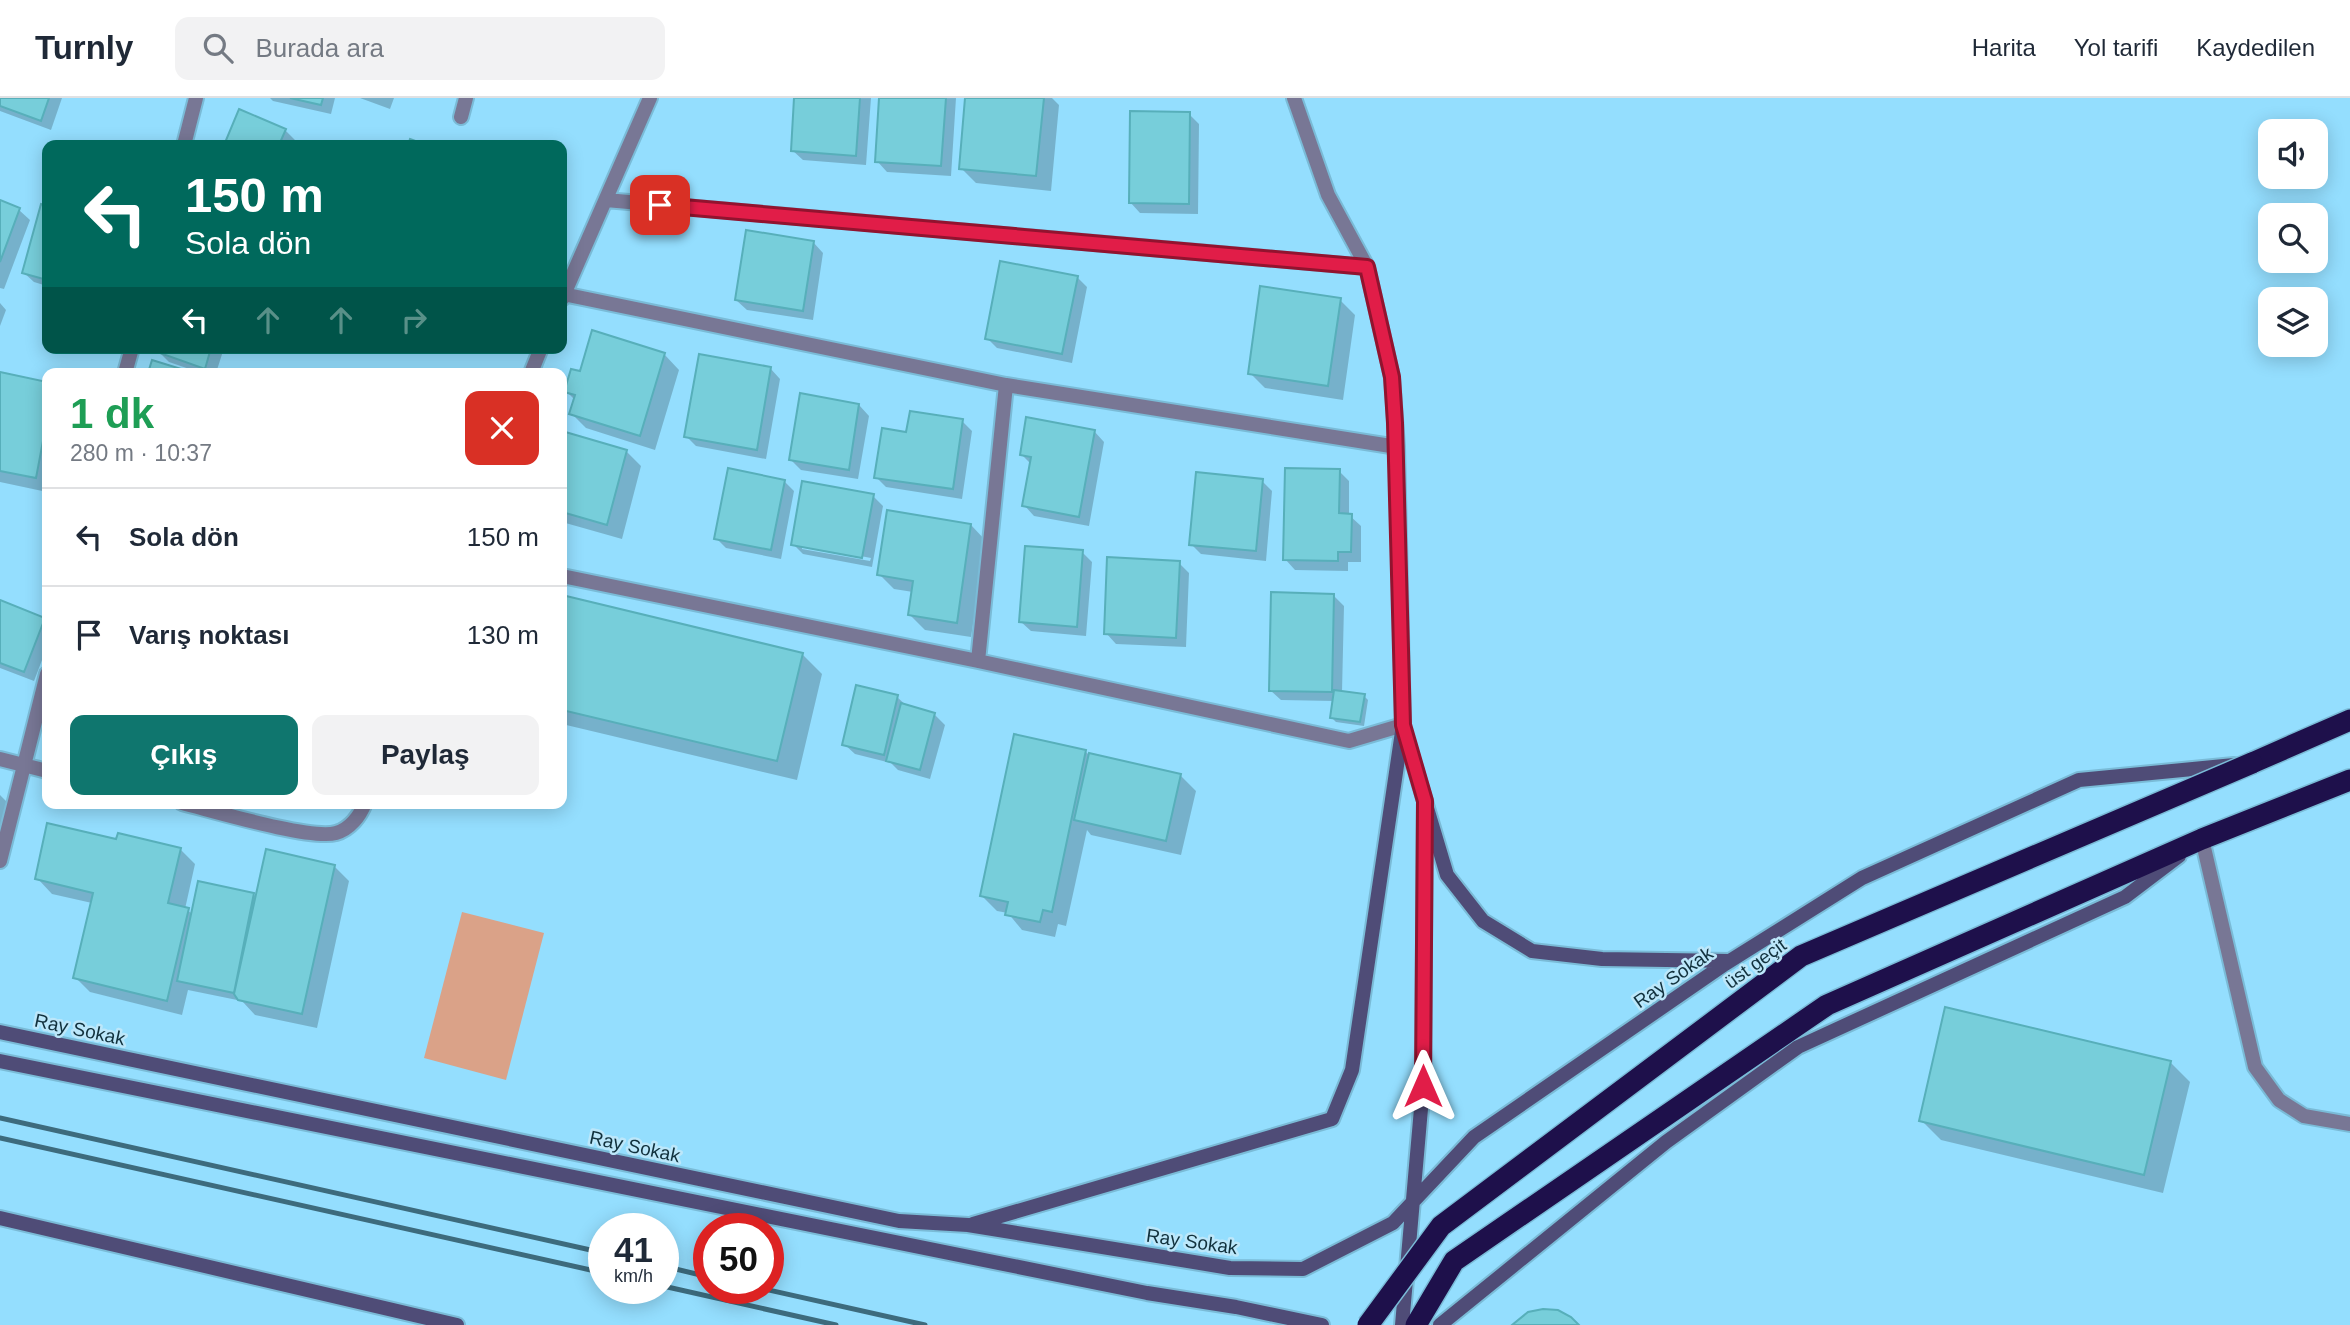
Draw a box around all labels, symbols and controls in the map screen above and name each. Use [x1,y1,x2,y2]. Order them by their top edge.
search box [175,17,665,80]
text: Turnly [35,29,133,66]
icon: search [199,29,237,67]
text: Burada ara [255,33,384,63]
text: Harita [1972,34,2036,61]
text: Yol tarifi [2074,34,2158,61]
text: Kaydedilen [2196,34,2315,61]
map controls [2258,119,2328,357]
button: sound [2258,119,2328,189]
icon: left [70,168,161,259]
text: 150 m [185,168,324,222]
pin [630,175,690,235]
icon: arrive [641,186,679,224]
button: search [2258,203,2328,273]
text: Sola dön [185,225,311,261]
button: layers [2258,287,2328,357]
icon: left [176,301,214,339]
icon: ahead [249,301,287,339]
icon: ahead [322,301,360,339]
icon: right [395,301,433,339]
text: 1 dk [70,390,154,437]
button: close [465,391,539,465]
text: 280 m · 10:37 [70,440,212,466]
icon: left [70,518,108,556]
text: Sola dön [129,522,239,552]
text: 150 m [467,522,539,552]
icon: arrive [70,616,108,654]
text: Varış noktası [129,620,289,650]
text: 130 m [467,620,539,650]
button: Çıkış [70,715,298,795]
button: Paylaş [312,715,539,795]
street label: üst geçit [1720,934,1791,993]
street label: Ray Sokak [1630,942,1717,1012]
street label: Ray Sokak [33,1010,128,1049]
position arrow [1386,1049,1460,1123]
street label: Ray Sokak [588,1127,683,1166]
speed limit sign: 50 [693,1213,784,1304]
street label: Ray Sokak [1145,1225,1239,1258]
text: 41 [614,1230,653,1269]
text: km/h [614,1266,653,1286]

